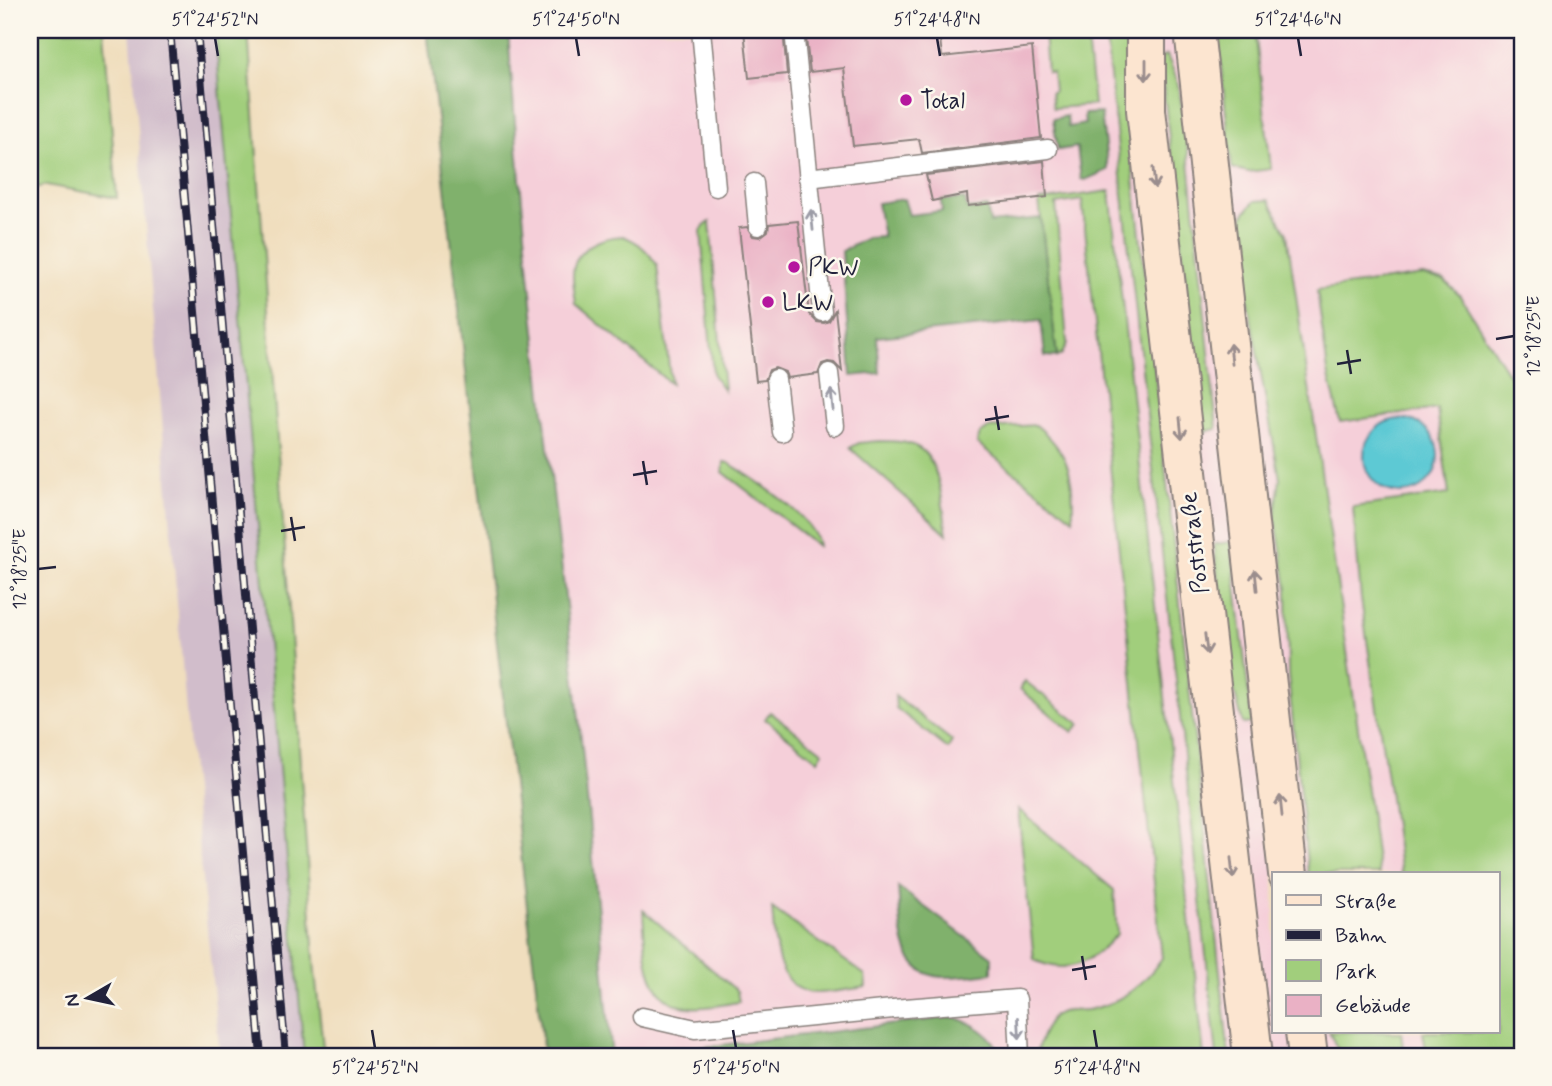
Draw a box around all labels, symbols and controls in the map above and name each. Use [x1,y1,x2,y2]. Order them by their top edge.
text: 51°24'52"N [171,8,259,32]
text: 51°24'50"N [532,8,620,32]
text: 51°24'48"N [893,8,981,32]
text: 51°24'46"N [1254,8,1342,32]
one-way arrow [1139,58,1153,81]
place label: Total [920,86,965,117]
marker: Total [898,92,914,108]
one-way arrow [1147,166,1160,188]
one-way arrow [806,210,819,232]
place label: PKW [808,253,859,284]
marker: PKW [786,259,802,275]
place label: LKW [782,288,833,319]
marker: LKW [760,294,776,310]
text: 12°18'25"E [1522,296,1546,376]
one-way arrow [1224,343,1237,366]
one-way arrow [825,389,838,411]
one-way arrow [1175,416,1188,439]
street label: Poststraße [1174,490,1217,595]
text: 12°18'25"E [8,529,32,609]
one-way arrow [1249,569,1262,592]
one-way arrow [1200,632,1213,655]
one-way arrow [1274,796,1287,818]
one-way arrow [1225,856,1238,879]
legend [1272,872,1500,1034]
text: Straße [1335,888,1397,916]
text: Bahn [1335,922,1387,950]
text: Park [1335,958,1377,986]
north arrow [52,964,122,1034]
text: N [59,992,86,1009]
text: Gebäude [1335,992,1411,1020]
one-way arrow [1013,1016,1026,1039]
text: 51°24'52"N [331,1056,419,1080]
text: 51°24'50"N [692,1056,780,1080]
text: 51°24'48"N [1053,1056,1141,1080]

